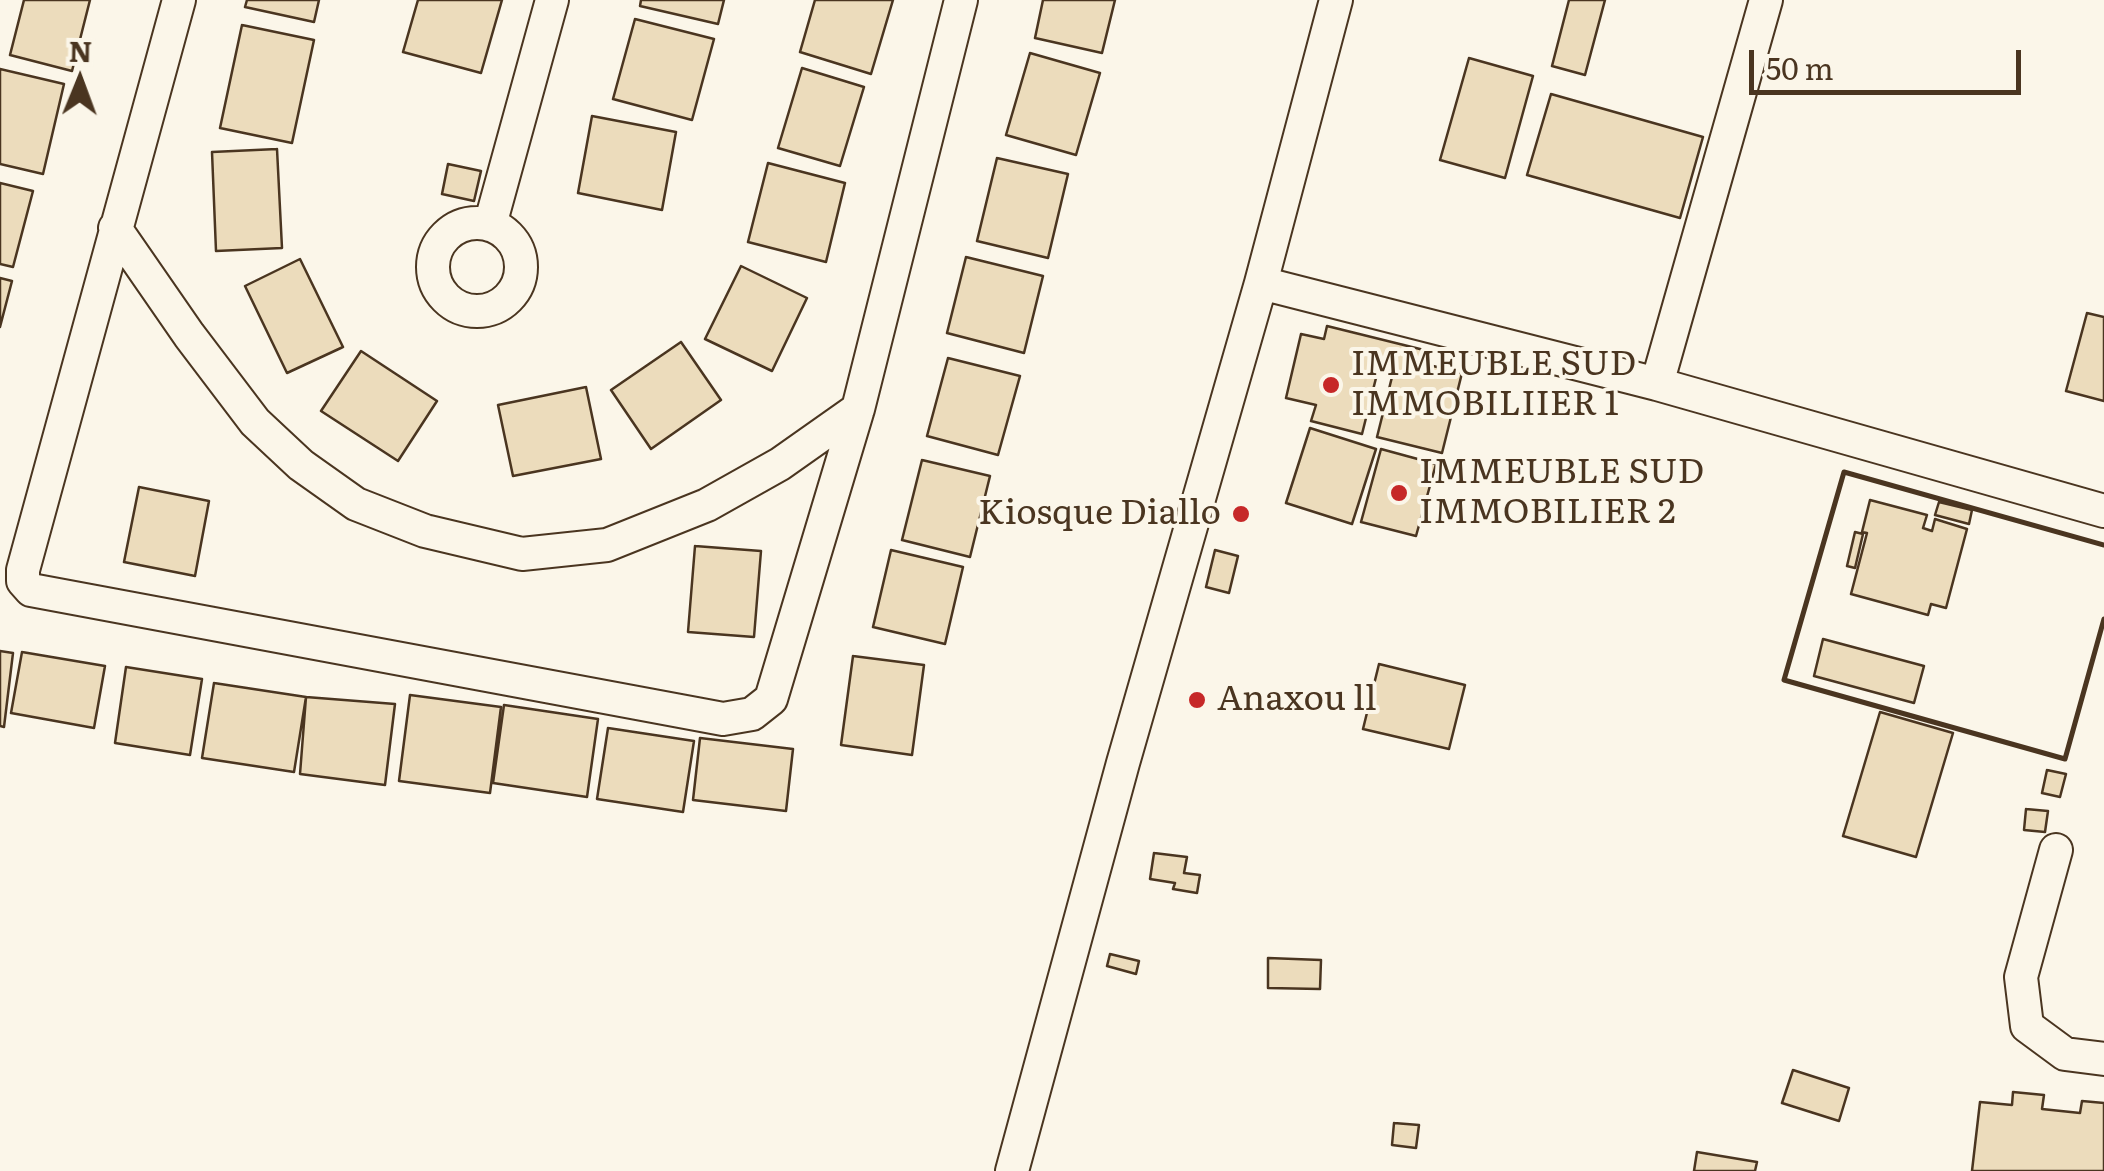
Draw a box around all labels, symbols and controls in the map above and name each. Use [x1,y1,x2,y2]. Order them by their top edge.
text: N [68,29,93,71]
north arrow [30,30,130,130]
scale bar [1754,30,2026,92]
text: 50 m [1766,45,1834,89]
place label: IMMEUBLE SUD IMMOBILIIER 1 [1351,344,1636,426]
marker: IMMEUBLE SUD IMMOBILIIER 1 [1320,374,1342,396]
place label: IMMEUBLE SUD IMMOBILIER 2 [1419,452,1704,534]
marker: IMMEUBLE SUD IMMOBILIER 2 [1388,482,1410,504]
place label: Kiosque Diallo [978,493,1221,535]
marker: Kiosque Diallo [1230,503,1252,525]
place label: Anaxou ll [1217,679,1376,721]
marker: Anaxou ll [1186,689,1208,711]

